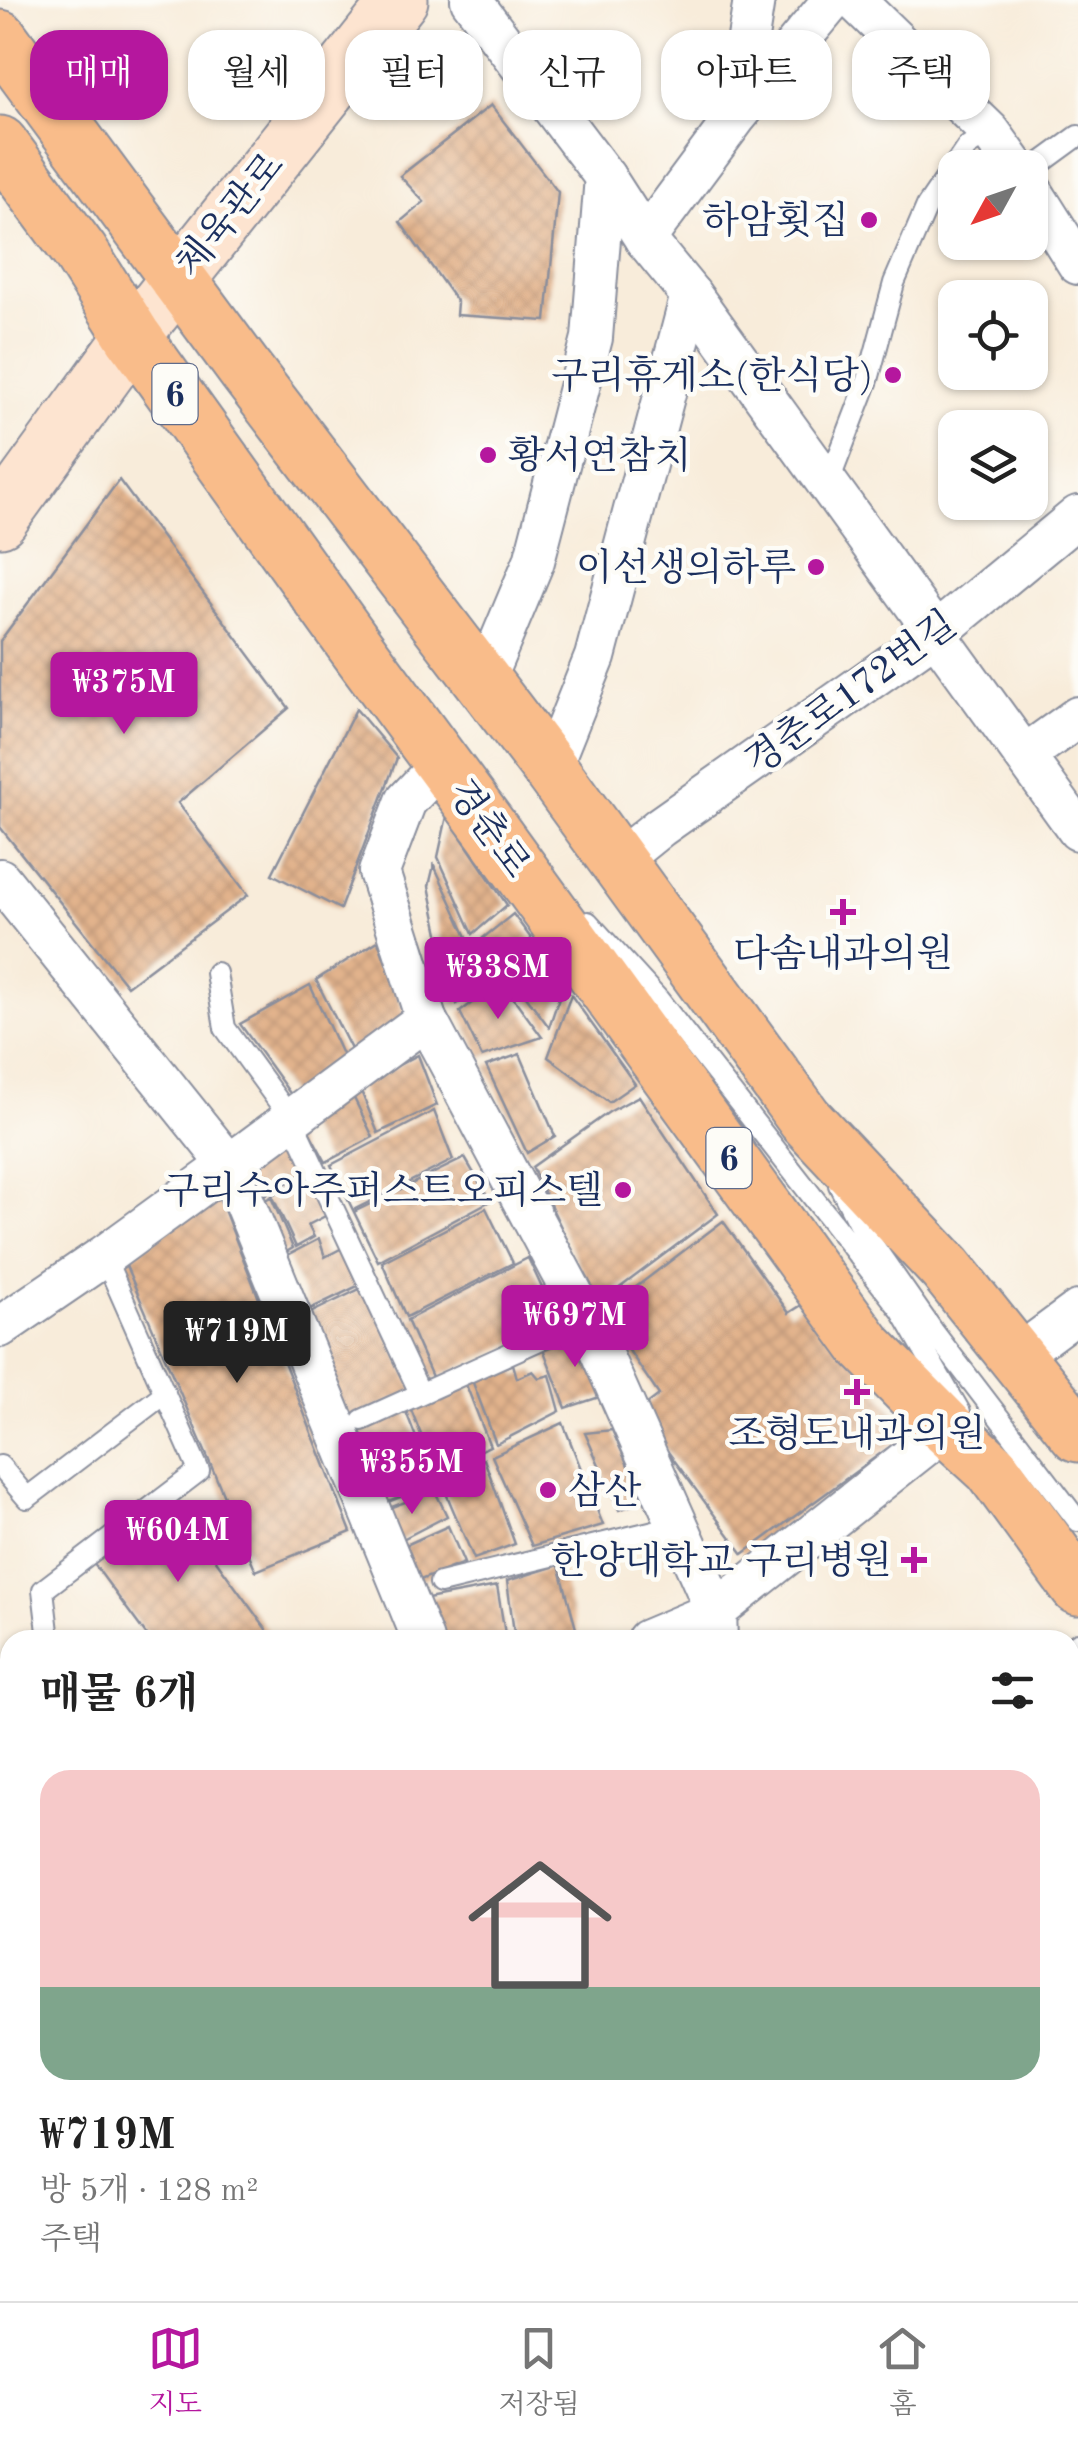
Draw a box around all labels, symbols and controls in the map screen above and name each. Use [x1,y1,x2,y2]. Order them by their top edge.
chip: 매매 [30,30,168,120]
chip: 월세 [188,30,325,120]
chip: 필터 [345,30,483,120]
chip: 신규 [503,30,641,120]
chip: 아파트 [661,30,832,120]
chip: 주택 [852,30,990,120]
street label: 체육관로 [167,144,292,285]
north arrow [938,150,1048,260]
map controls [938,150,1048,520]
place label: 하암횟집 [702,200,849,242]
marker: 하암횟집 [858,209,880,231]
button: locate [938,280,1048,390]
place label: 구리휴게소(한식당) [551,355,873,397]
road number: 6 [152,364,198,424]
marker: 구리휴게소(한식당) [882,364,904,386]
button: layers [938,410,1048,520]
place label: 황서연참치 [508,435,692,477]
marker: 황서연참치 [477,444,499,466]
place label: 이선생의하루 [576,547,796,589]
marker: 이선생의하루 [805,556,827,578]
street label: 경춘로172번길 [737,602,964,783]
pin: ₩375M [54,652,194,737]
text: ₩375M [72,668,176,700]
street label: 경춘로 [440,772,539,885]
marker: 다솜내과의원 [830,899,856,925]
place label: 다솜내과의원 [733,933,953,975]
pin: ₩338M [428,937,568,1022]
text: ₩338M [446,953,550,985]
road number: 6 [706,1128,752,1188]
place label: 구리수아주퍼스트오피스텔 [163,1170,603,1212]
marker: 구리수아주퍼스트오피스텔 [612,1179,634,1201]
pin: ₩697M [505,1285,645,1370]
pin: ₩719M [167,1301,307,1386]
text: ₩697M [523,1301,627,1333]
text: ₩719M [185,1317,289,1349]
marker: 조형도내과의원 [844,1379,870,1405]
place label: 조형도내과의원 [729,1413,985,1455]
pin: ₩355M [342,1432,482,1517]
text: ₩355M [360,1448,464,1480]
place label: 삼산 [568,1470,642,1512]
marker: 삼산 [537,1479,559,1501]
pin: ₩604M [108,1500,248,1585]
text: ₩604M [126,1516,230,1548]
place label: 한양대학교 구리병원 [551,1540,892,1582]
marker: 한양대학교 구리병원 [901,1547,927,1573]
icon: filters [985,1663,1040,1718]
text: 매물 6개 [40,1675,198,1717]
icon: home [450,1835,630,2015]
text: ₩719M [40,2116,175,2158]
text: 방 5개 · 128 m² [40,2176,258,2208]
text: 주택 [40,2225,102,2257]
tab: 지도 [148,2321,203,2424]
tab: 저장됨 [498,2321,580,2424]
tab: 홈 [875,2321,930,2424]

